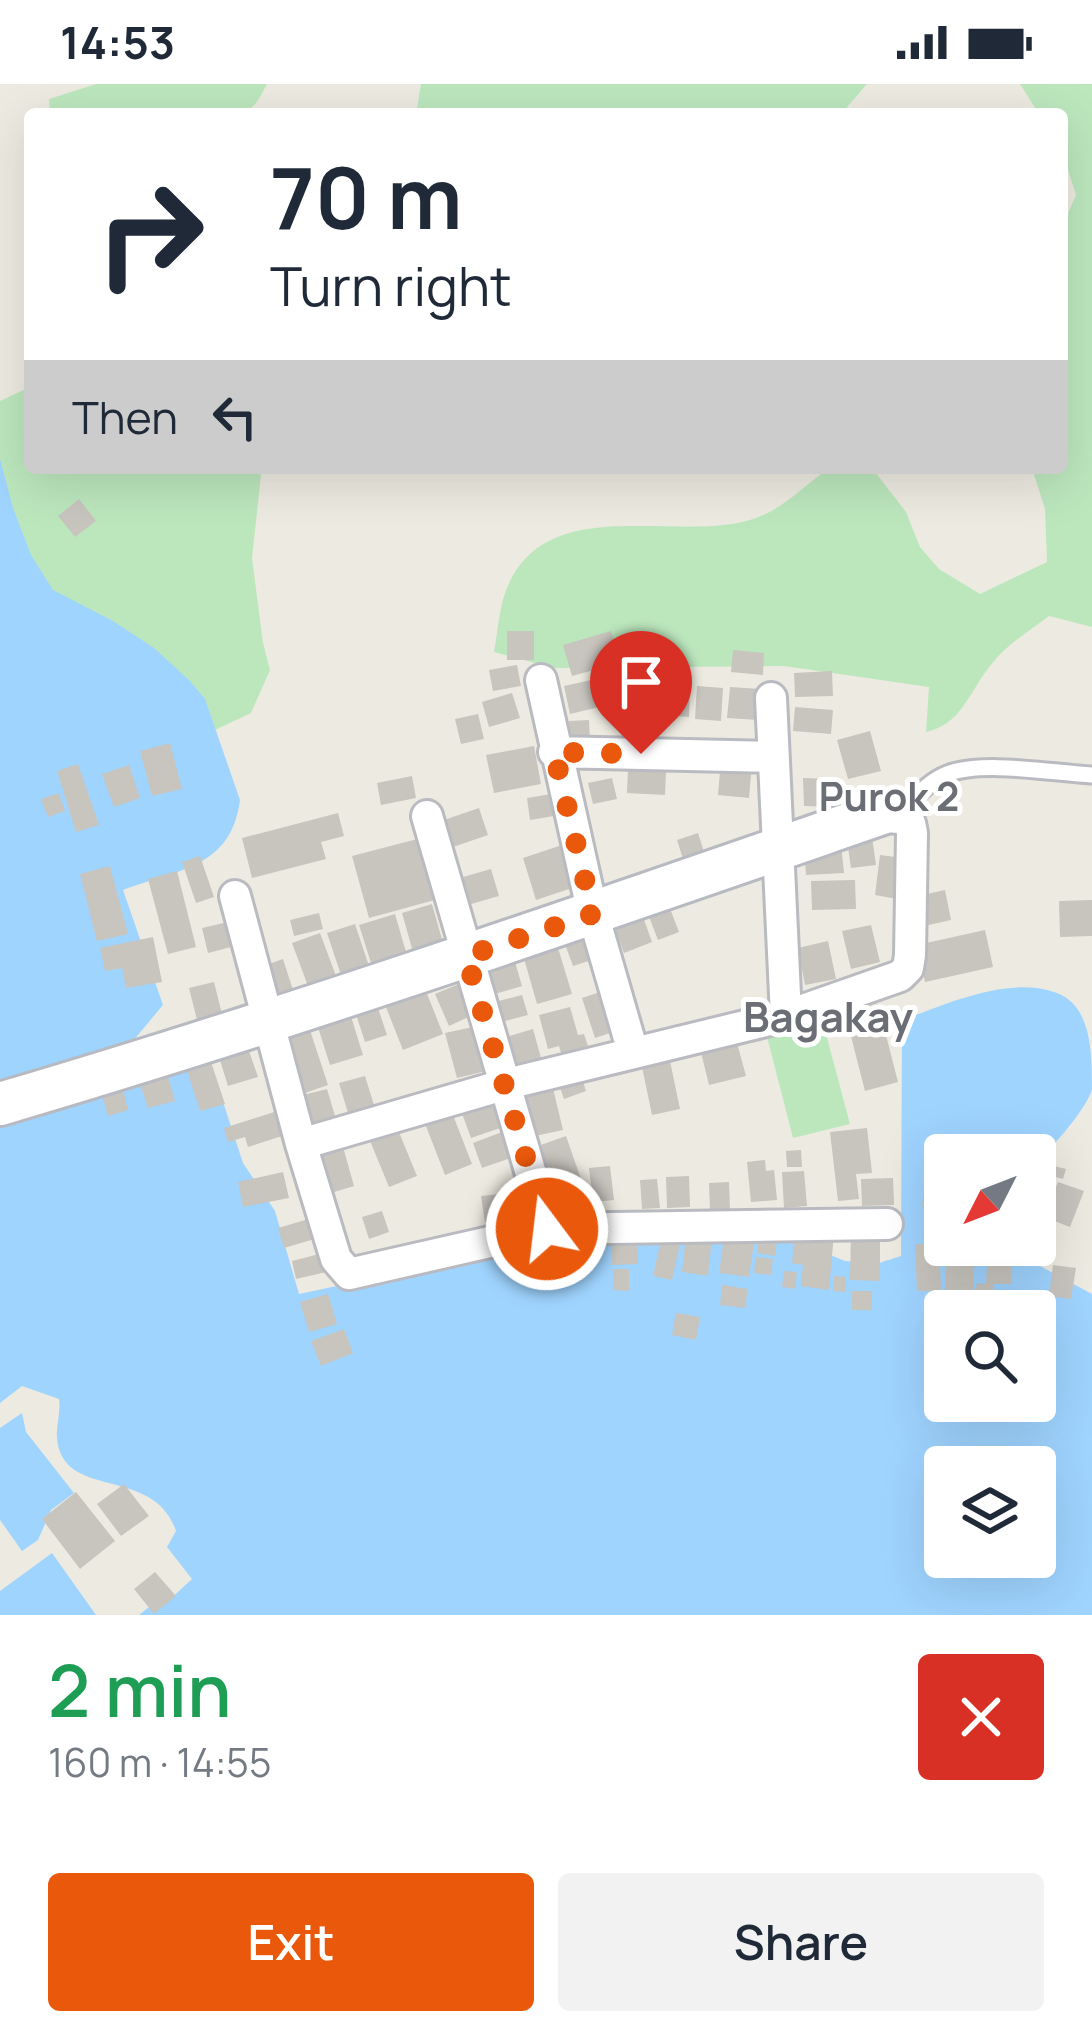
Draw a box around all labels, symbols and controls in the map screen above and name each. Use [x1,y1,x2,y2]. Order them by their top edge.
text: 14:53 [60,11,175,73]
text: 70 m [270,139,462,254]
icon: right [72,156,228,312]
text: Turn right [270,248,512,322]
icon: left [202,384,268,450]
text: Then [72,386,178,448]
pin [590,631,692,754]
icon: arrive [608,649,674,715]
district label: Purok 2 [819,769,959,823]
district label: Bagakay [743,987,913,1045]
north arrow [924,1134,1056,1266]
map controls [924,1134,1056,1578]
position arrow [484,1166,610,1292]
button: search [924,1290,1056,1422]
button: layers [924,1446,1056,1578]
text: 2 min [48,1640,232,1739]
button: close [918,1654,1044,1780]
text: 160 m · 14:55 [48,1735,271,1789]
button: Exit [48,1873,534,2011]
button: Share [558,1873,1044,2011]

